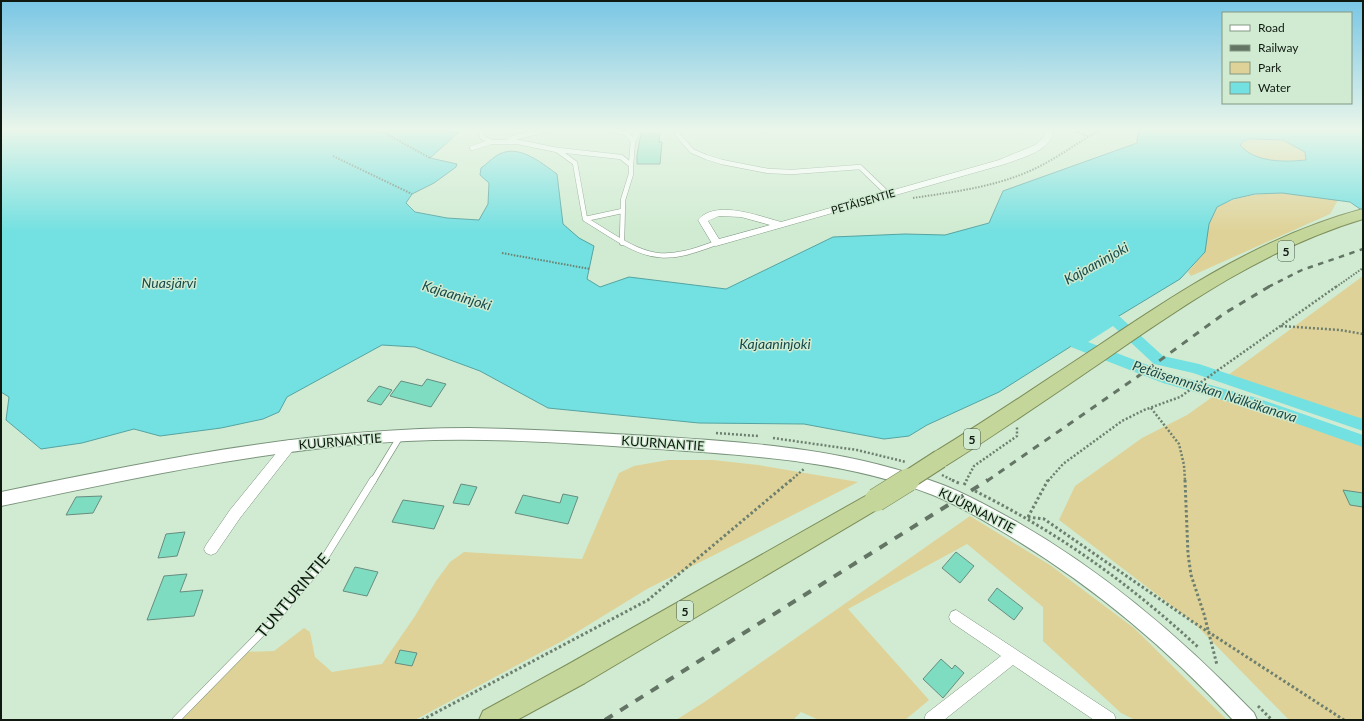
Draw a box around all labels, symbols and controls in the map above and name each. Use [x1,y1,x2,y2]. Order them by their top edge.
legend [1222,12,1352,104]
text: Road [1258,20,1285,35]
text: Railway [1258,40,1299,55]
text: Park [1258,60,1282,75]
text: Water [1258,80,1291,95]
street label: PETÄISENTIE [830,186,896,216]
water label: Kajaaninjoki [1061,238,1132,288]
road number: 5 [1278,241,1294,261]
water label: Nuasjärvi [141,274,197,291]
water label: Kajaaninjoki [420,276,494,314]
water label: Kajaaninjoki [739,335,811,352]
water label: Petäisennniskan Nälkäkanava [1131,356,1299,426]
street label: KUURNANTIE [298,429,382,453]
road number: 5 [964,429,980,449]
street label: KUURNANTIE [621,432,705,454]
street label: KUURNANTIE [936,484,1018,536]
street label: TUNTURINTIE [251,549,333,641]
road number: 5 [677,601,693,621]

